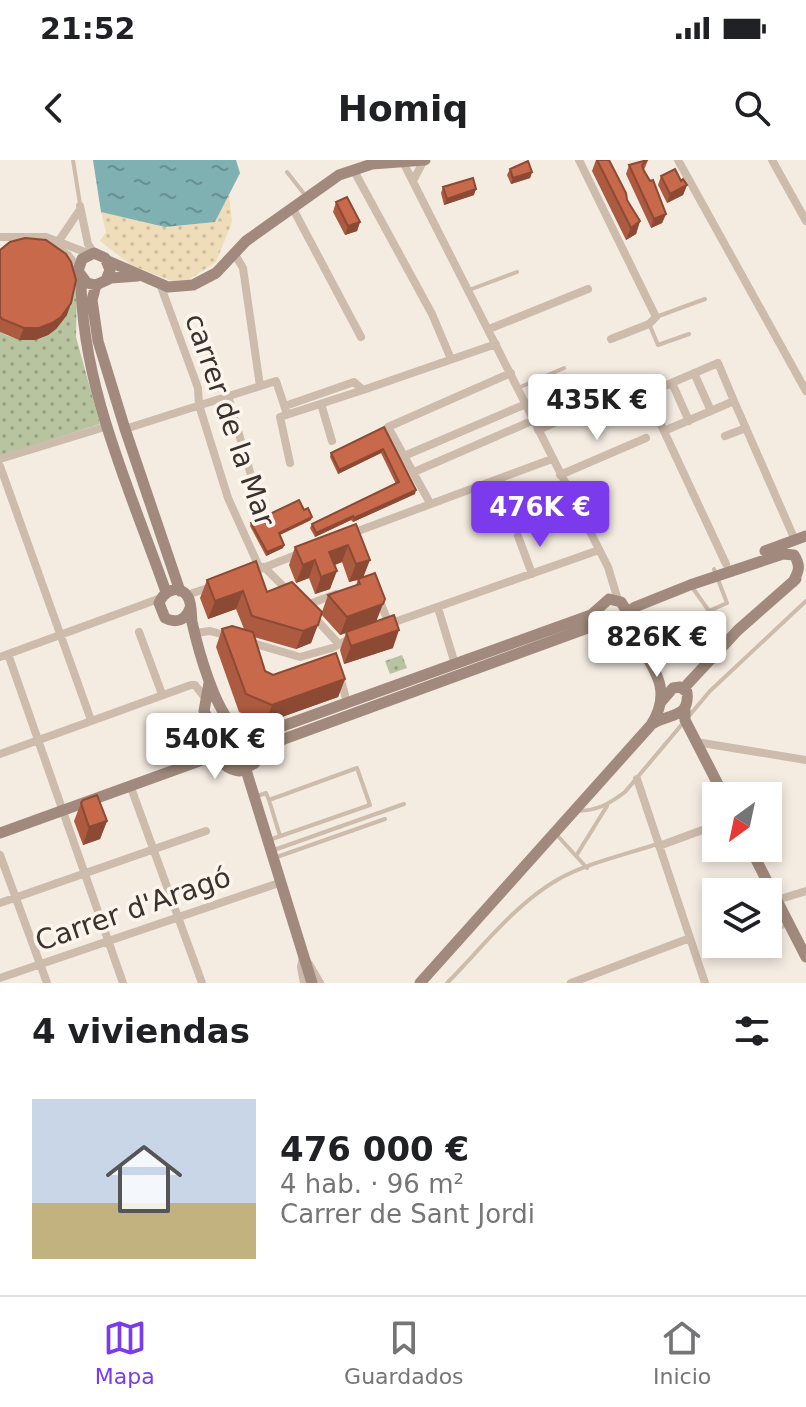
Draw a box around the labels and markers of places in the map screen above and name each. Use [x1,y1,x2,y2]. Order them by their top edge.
pin: 435K € [532,374,662,442]
pin: 476K € [475,481,605,549]
pin: 826K € [592,611,722,679]
pin: 540K € [150,713,280,781]

